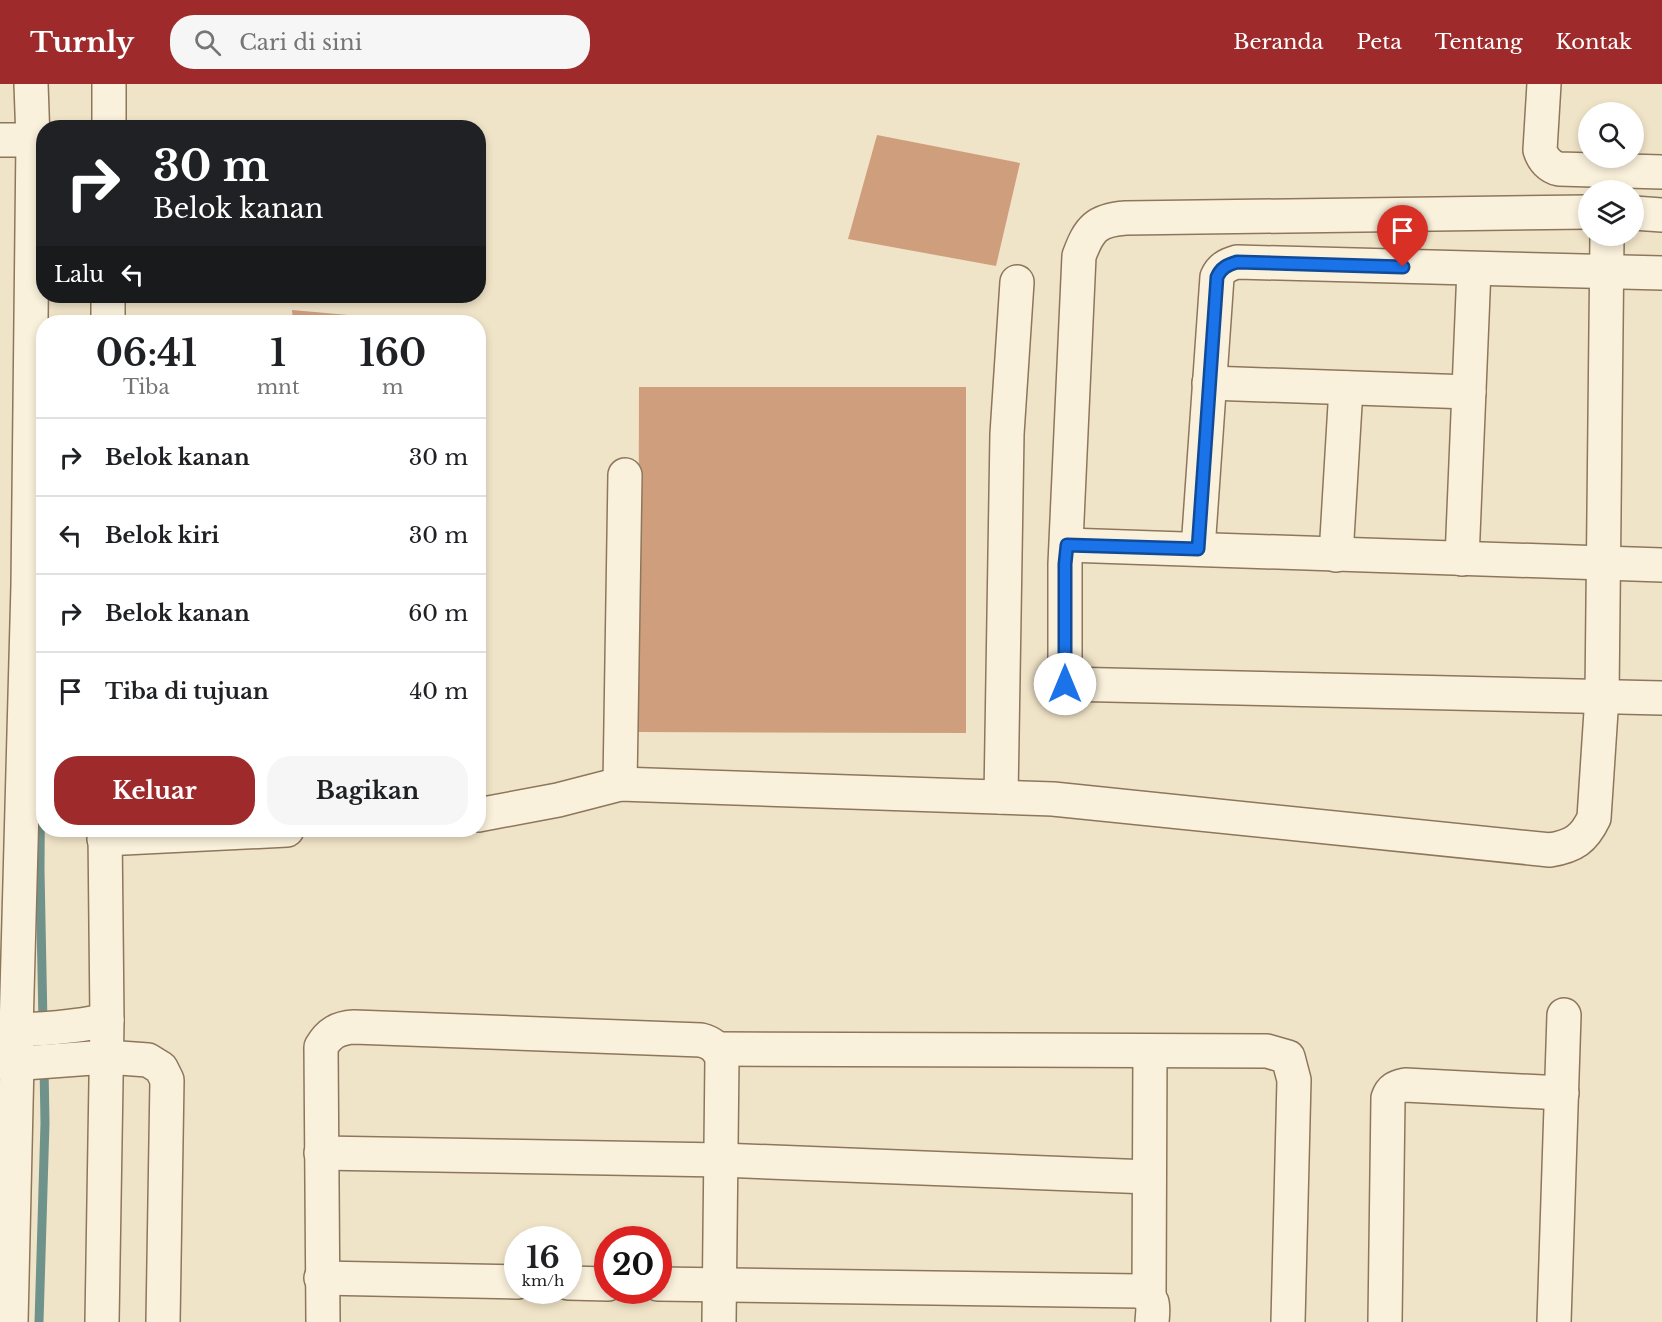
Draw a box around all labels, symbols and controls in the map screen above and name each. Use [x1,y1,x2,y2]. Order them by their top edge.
search box [170,15,590,69]
text: Turnly [30,25,134,60]
icon: search [191,26,224,59]
text: Cari di sini [239,29,362,56]
text: Beranda [1233,29,1323,55]
text: Peta [1356,29,1402,55]
text: Tentang [1435,29,1523,55]
text: Kontak [1556,29,1632,55]
map controls [1578,102,1644,246]
button: search [1578,102,1644,168]
text: 30 m [153,140,269,192]
icon: right [54,144,132,222]
button: layers [1578,180,1644,246]
text: Belok kanan [153,192,323,225]
pin [1377,205,1428,267]
icon: arrive [1386,214,1419,247]
icon: left [116,258,149,291]
text: Lalu [54,261,104,288]
text: 06:41 [96,331,197,376]
text: 1 [270,331,286,376]
text: 160 [359,331,426,376]
text: Tiba [123,375,170,399]
text: mnt [257,375,299,399]
text: m [382,375,403,399]
icon: right [54,441,87,474]
text: Belok kanan [105,444,250,471]
text: 30 m [409,444,468,471]
icon: left [54,519,87,552]
text: Belok kiri [105,522,219,549]
text: 30 m [409,522,468,549]
icon: right [54,597,87,630]
text: Belok kanan [105,600,250,627]
text: 60 m [408,600,468,627]
position arrow [1033,652,1097,716]
icon: arrive [54,675,87,708]
text: Tiba di tujuan [105,678,269,705]
text: 40 m [410,678,468,705]
button: Keluar [54,756,255,825]
button: Bagikan [267,756,468,825]
speed limit sign: 20 [594,1226,672,1304]
text: 16 [526,1239,560,1276]
text: km/h [522,1271,564,1290]

